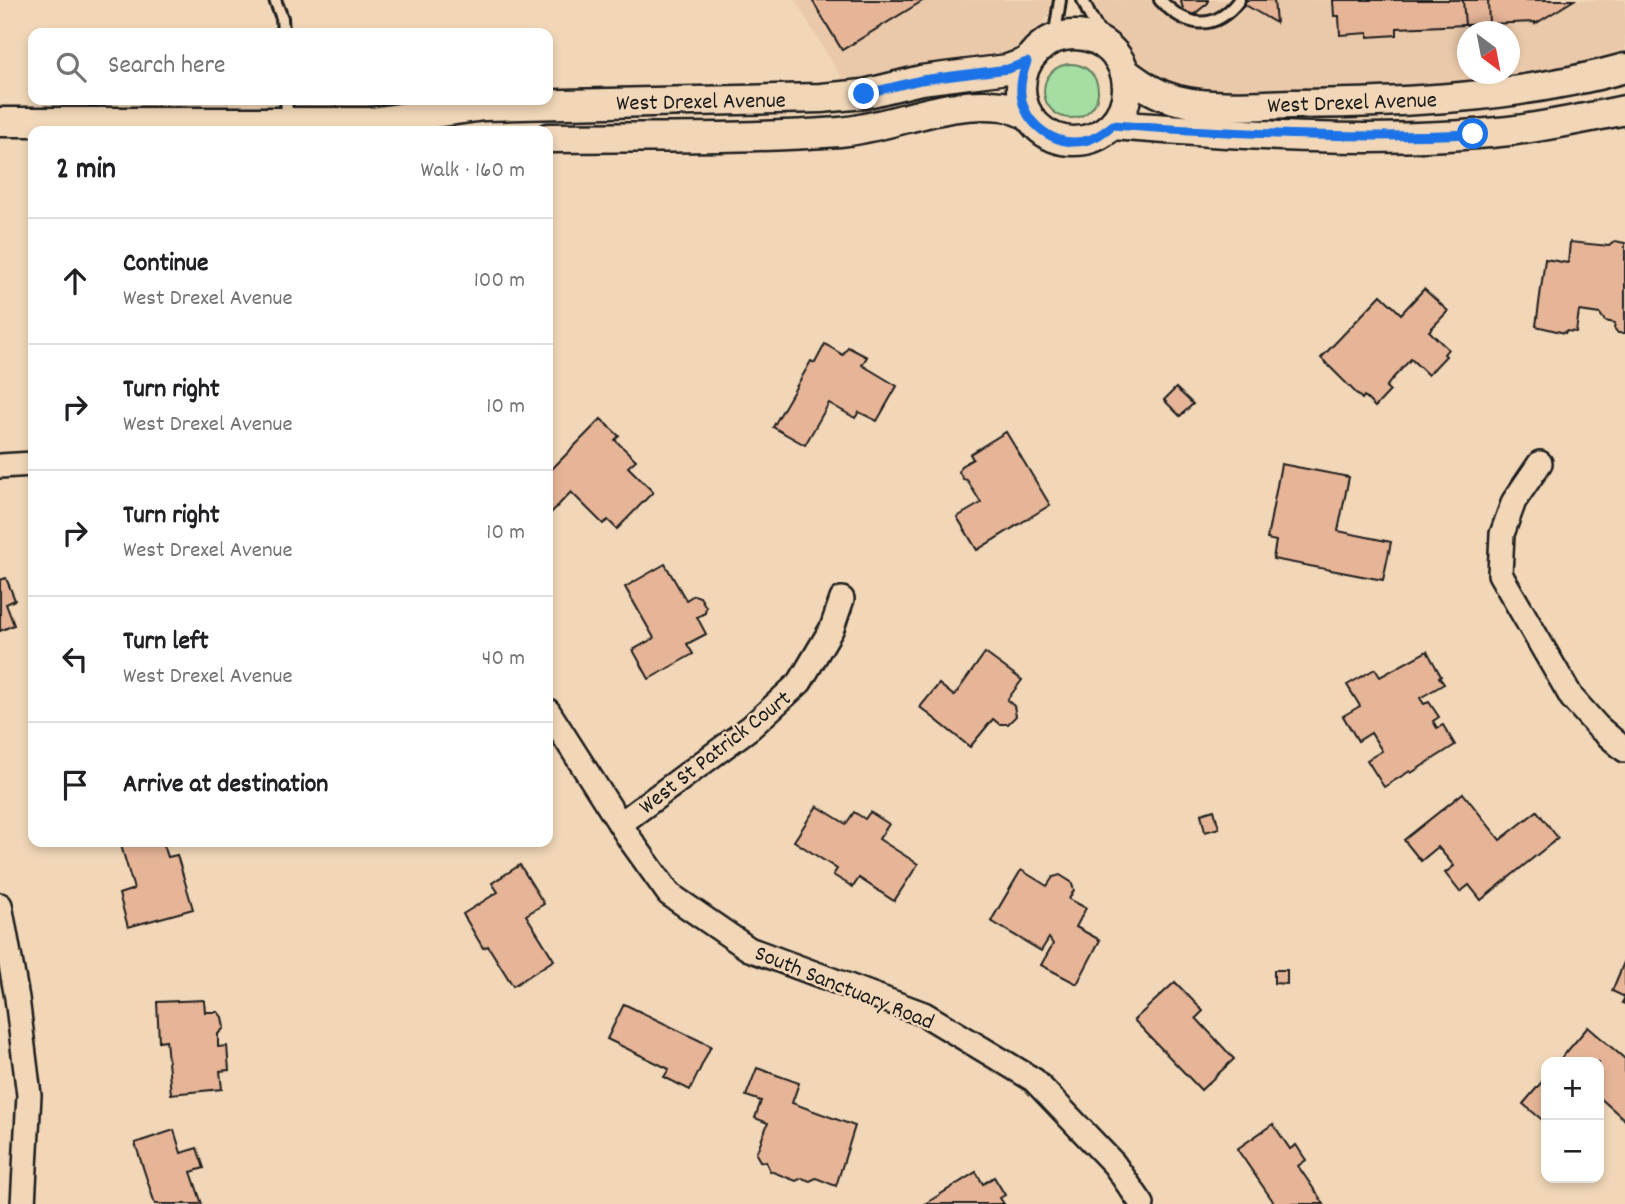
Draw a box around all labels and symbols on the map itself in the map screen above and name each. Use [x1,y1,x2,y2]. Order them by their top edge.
north arrow [1457,21,1520,84]
route end [848,78,879,109]
street label: West Drexel Avenue [1267,85,1437,124]
street label: West Drexel Avenue [616,86,786,121]
route start [1457,118,1488,149]
street label: West St Patrick Court [633,684,799,824]
street label: South Sanctuary Road [749,938,938,1040]

